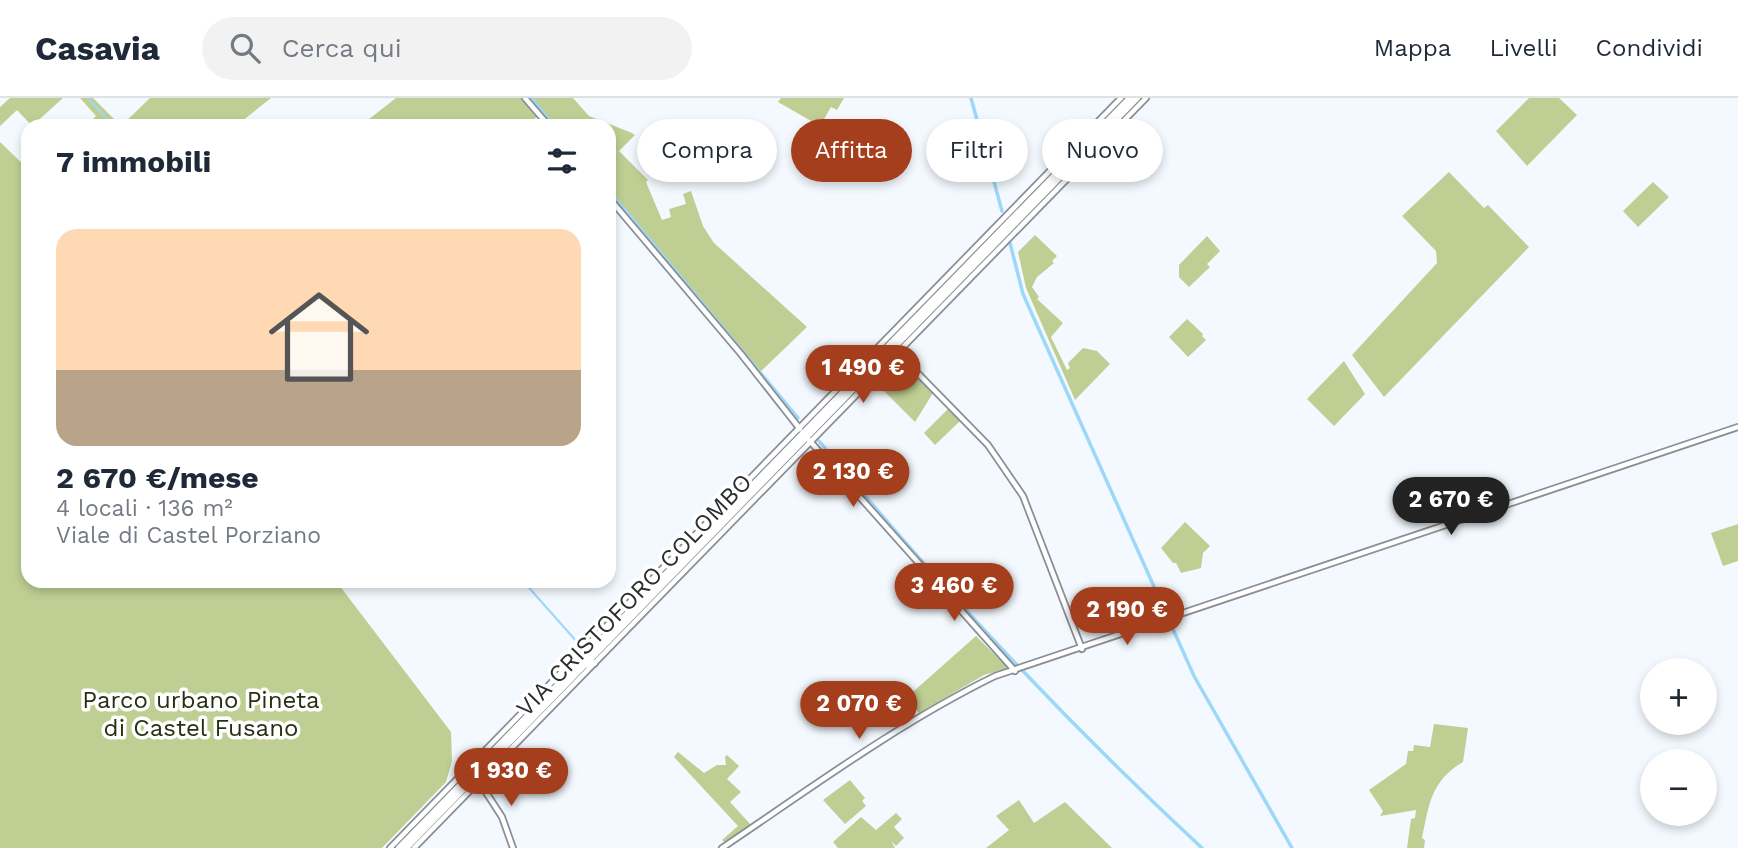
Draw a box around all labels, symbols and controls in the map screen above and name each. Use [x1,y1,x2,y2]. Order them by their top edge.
search box [202,17,692,80]
text: Casavia [35,29,160,68]
icon: search [226,29,264,67]
text: Cerca qui [282,33,402,63]
text: Mappa [1374,34,1451,62]
text: Livelli [1489,34,1558,62]
text: Condividi [1596,34,1703,62]
chip: Compra [637,119,777,182]
chip: Affitta [791,119,912,182]
chip: Filtri [926,119,1028,182]
chip: Nuovo [1042,119,1163,182]
icon: filters [543,142,581,180]
text: 7 immobili [56,144,211,179]
icon: home [256,274,382,400]
pin: 1 490 € [798,345,928,405]
text: 1 490 € [821,354,905,381]
pin: 2 130 € [788,450,918,509]
text: 2 130 € [812,458,894,485]
text: 2 670 €/mese [56,460,259,495]
street label: VIA CRISTOFORO COLOMBO [511,468,757,722]
pin: 2 670 € [1386,478,1516,537]
text: 2 670 € [1409,486,1493,513]
text: 4 locali · 136 m² [56,495,233,522]
text: Viale di Castel Porziano [56,522,321,549]
pin: 3 460 € [889,564,1019,623]
text: 3 460 € [911,572,997,599]
pin: 2 190 € [1062,588,1192,647]
text: 2 190 € [1086,596,1168,623]
map controls [1640,658,1717,826]
button: + [1640,658,1717,735]
pin: 2 070 € [794,682,924,741]
park label: Parco urbano Pineta di Castel Fusano [82,686,320,742]
text: 2 070 € [816,690,902,717]
pin: 1 930 € [446,748,576,808]
button: − [1640,749,1717,826]
text: 1 930 € [470,757,552,784]

